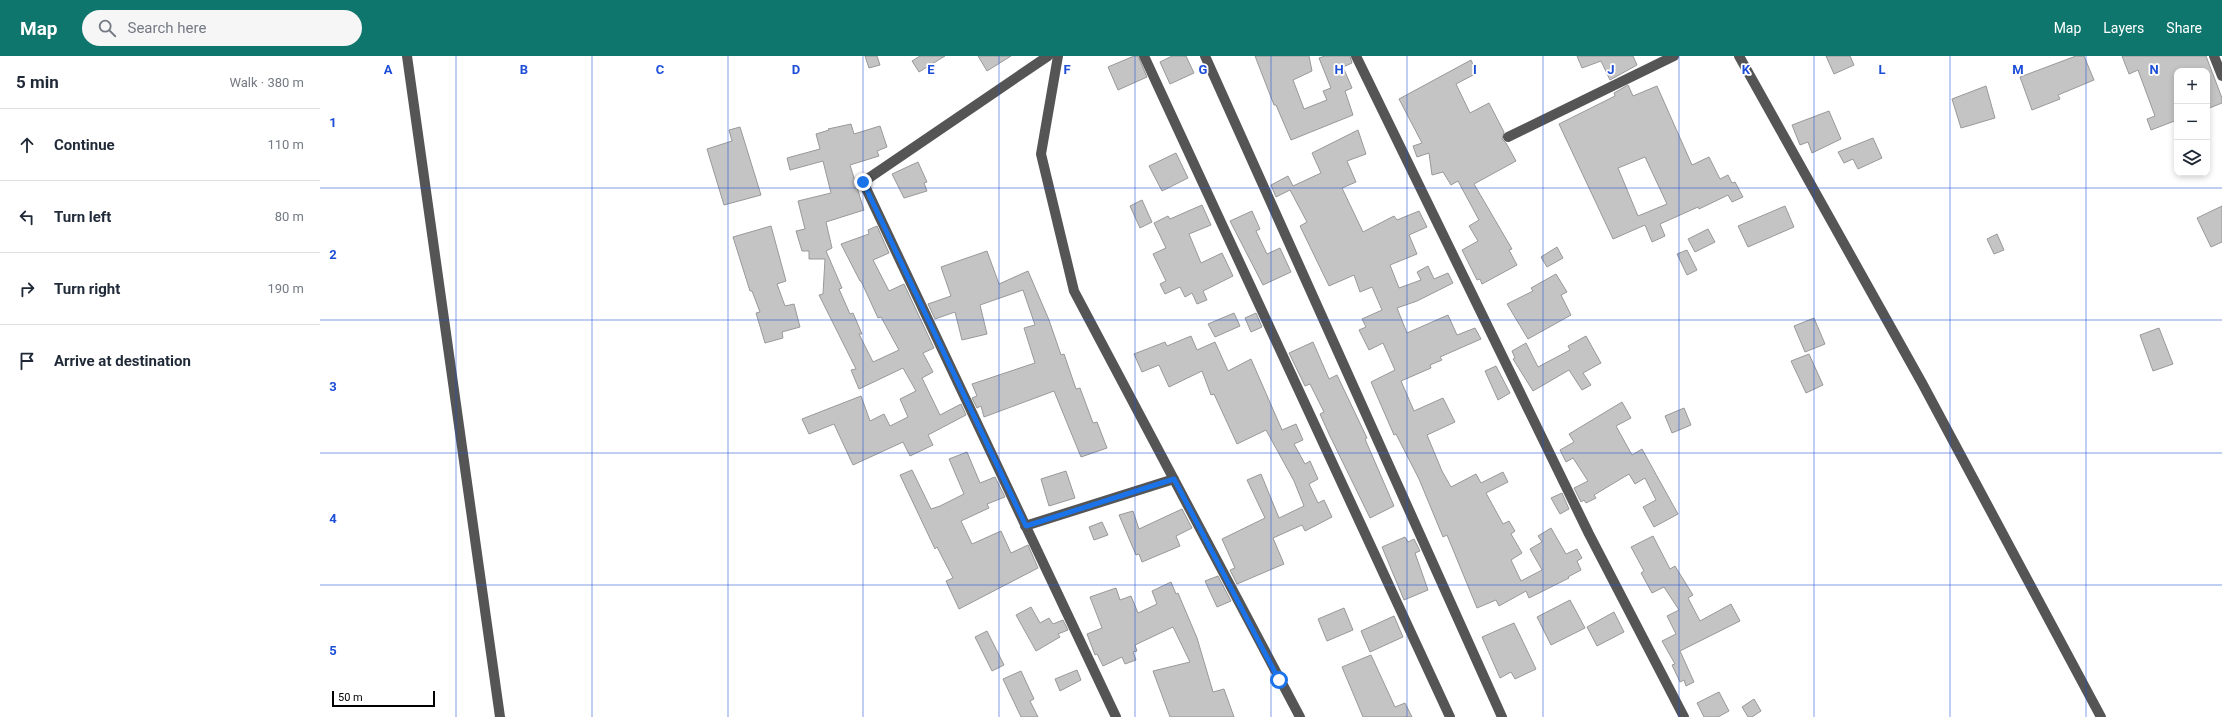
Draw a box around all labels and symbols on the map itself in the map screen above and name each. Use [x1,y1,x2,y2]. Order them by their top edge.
text: A [384,62,393,77]
text: B [520,62,528,77]
text: C [656,62,665,77]
text: D [792,62,800,77]
text: E [927,62,935,77]
text: F [1063,62,1071,77]
text: G [1199,62,1208,77]
text: H [1334,62,1344,77]
text: I [1473,62,1477,77]
text: J [1607,62,1615,77]
text: K [1742,62,1751,77]
text: L [1878,62,1886,77]
text: M [2012,62,2024,77]
text: N [2149,62,2159,77]
text: 1 [329,115,337,130]
route end [854,173,872,191]
text: 2 [329,247,337,262]
text: 3 [329,379,337,394]
text: 4 [329,511,337,526]
text: 5 [329,643,337,658]
route start [1270,671,1288,689]
scale bar [332,689,435,708]

